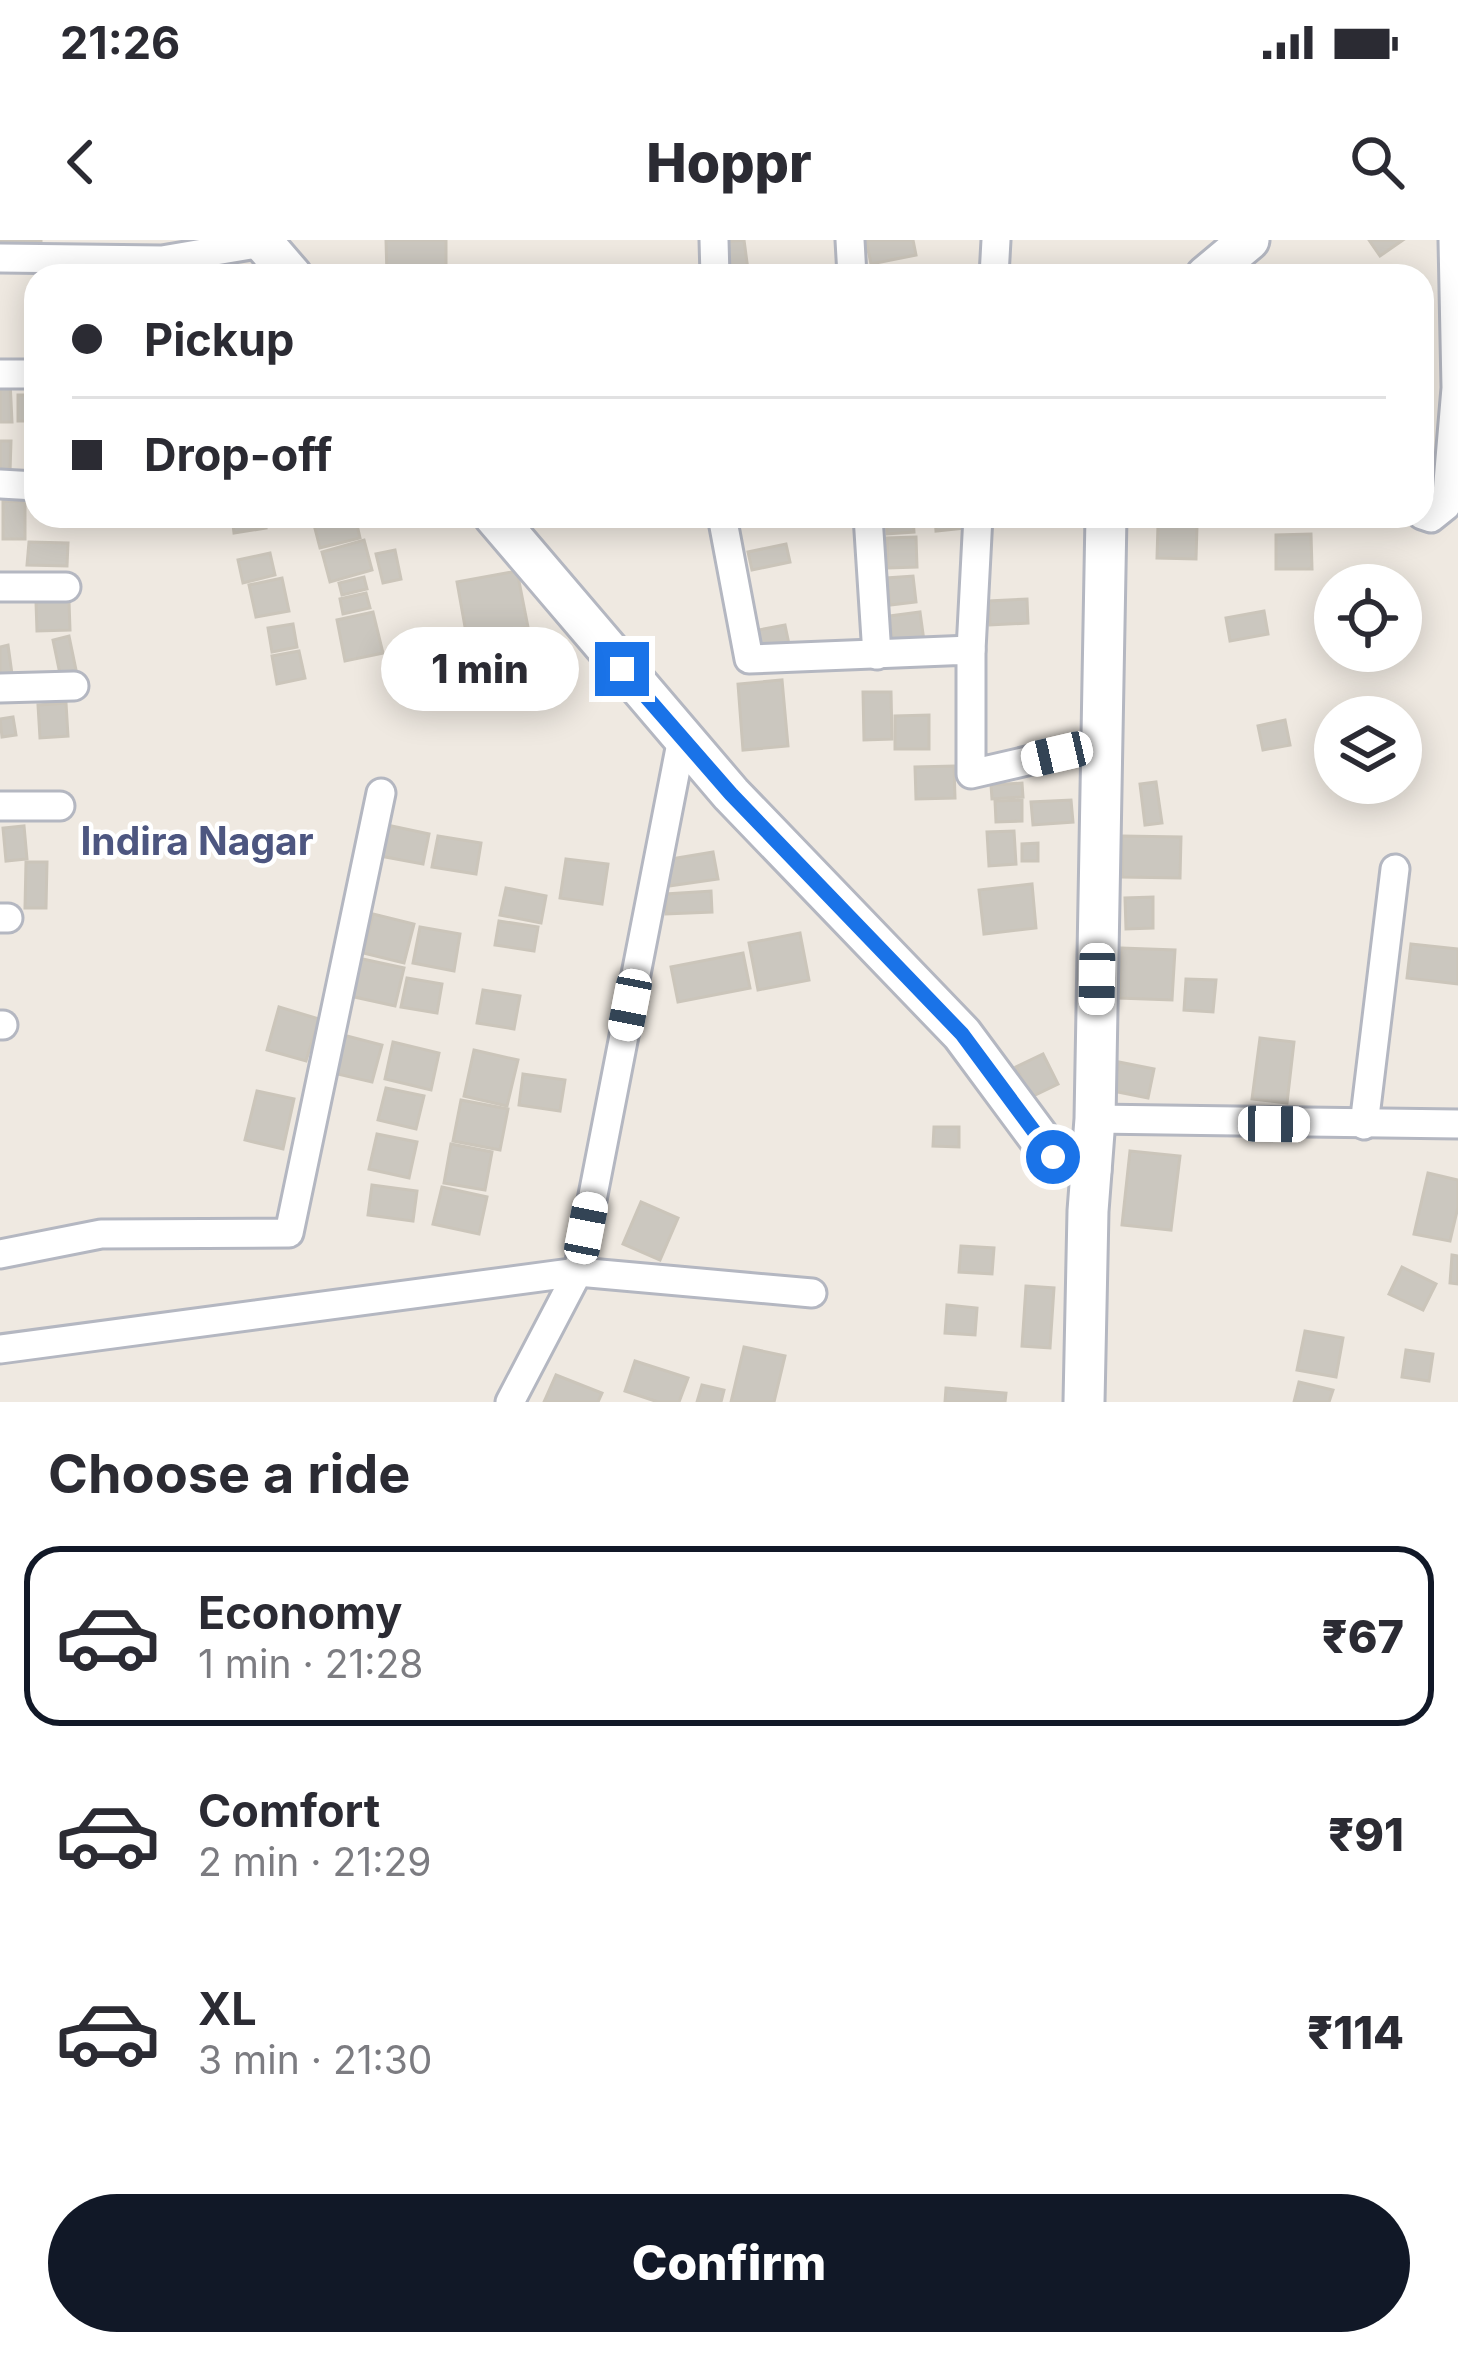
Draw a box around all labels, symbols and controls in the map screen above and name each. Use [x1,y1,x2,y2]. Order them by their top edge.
text: 21:26 [60,15,180,70]
icon: back [48,129,114,195]
icon: search [1344,129,1410,195]
text: Hoppr [646,130,812,195]
text: Pickup [144,312,294,367]
text: Drop-off [144,427,332,482]
map controls [1314,564,1422,804]
button: locate [1314,564,1422,672]
callout: 1 min [382,627,580,711]
route end [595,642,649,696]
text: 1 min [431,645,529,692]
button: layers [1314,696,1422,804]
car [1018,728,1096,780]
district label: Indira Nagar [80,817,314,864]
car [1078,943,1116,1015]
car [605,966,655,1044]
car [1238,1105,1310,1143]
route start [1026,1130,1080,1184]
car [561,1189,611,1267]
text: Choose a ride [48,1441,410,1506]
icon: car [54,1582,162,1690]
text: Economy [198,1585,402,1640]
text: ₹67 [1322,1609,1404,1664]
text: 1 min · 21:28 [198,1640,423,1687]
icon: car [54,1780,162,1888]
text: Comfort [198,1783,380,1838]
text: ₹91 [1328,1807,1404,1862]
text: 2 min · 21:29 [198,1838,431,1885]
icon: car [54,1978,162,2086]
text: XL [198,1981,257,2036]
text: ₹114 [1307,2005,1404,2060]
text: 3 min · 21:30 [198,2036,432,2083]
button: Confirm [48,2194,1410,2332]

